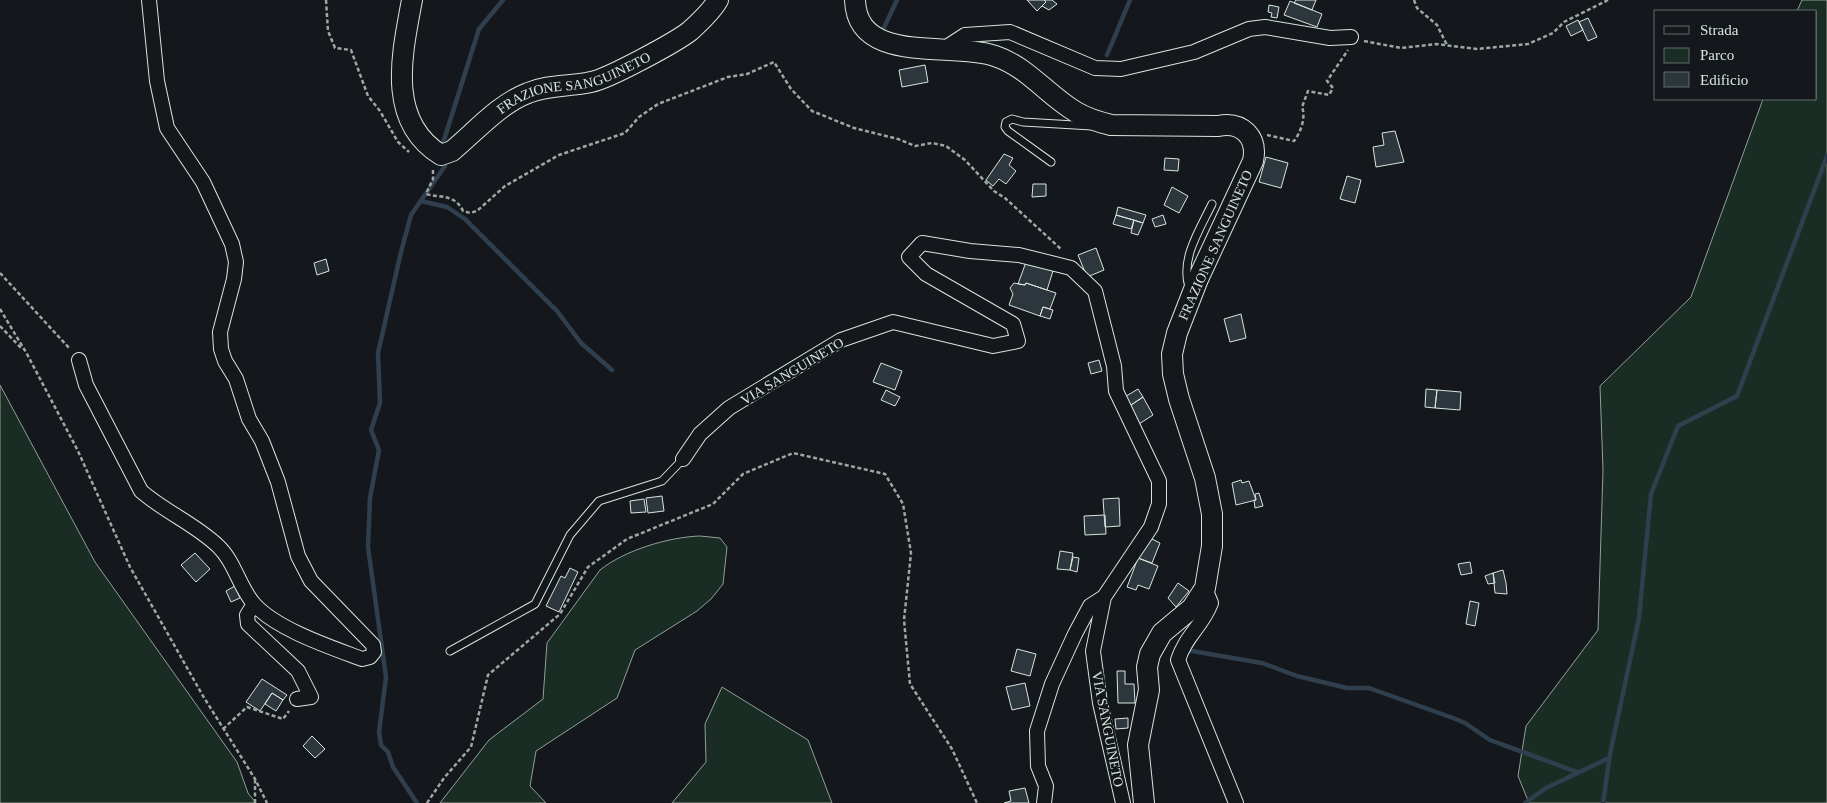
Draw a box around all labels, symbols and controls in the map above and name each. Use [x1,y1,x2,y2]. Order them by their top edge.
legend [1654,10,1817,100]
text: Strada [1700,22,1739,38]
text: Parco [1700,47,1734,63]
street label: FRAZIONE SANGUINETO [494,49,653,117]
text: Edificio [1700,72,1748,88]
street label: FRAZIONE SANGUINETO [1176,168,1255,323]
street label: VIA SANGUINETO [738,335,847,408]
street label: VIA SANGUINETO [1089,670,1126,788]

